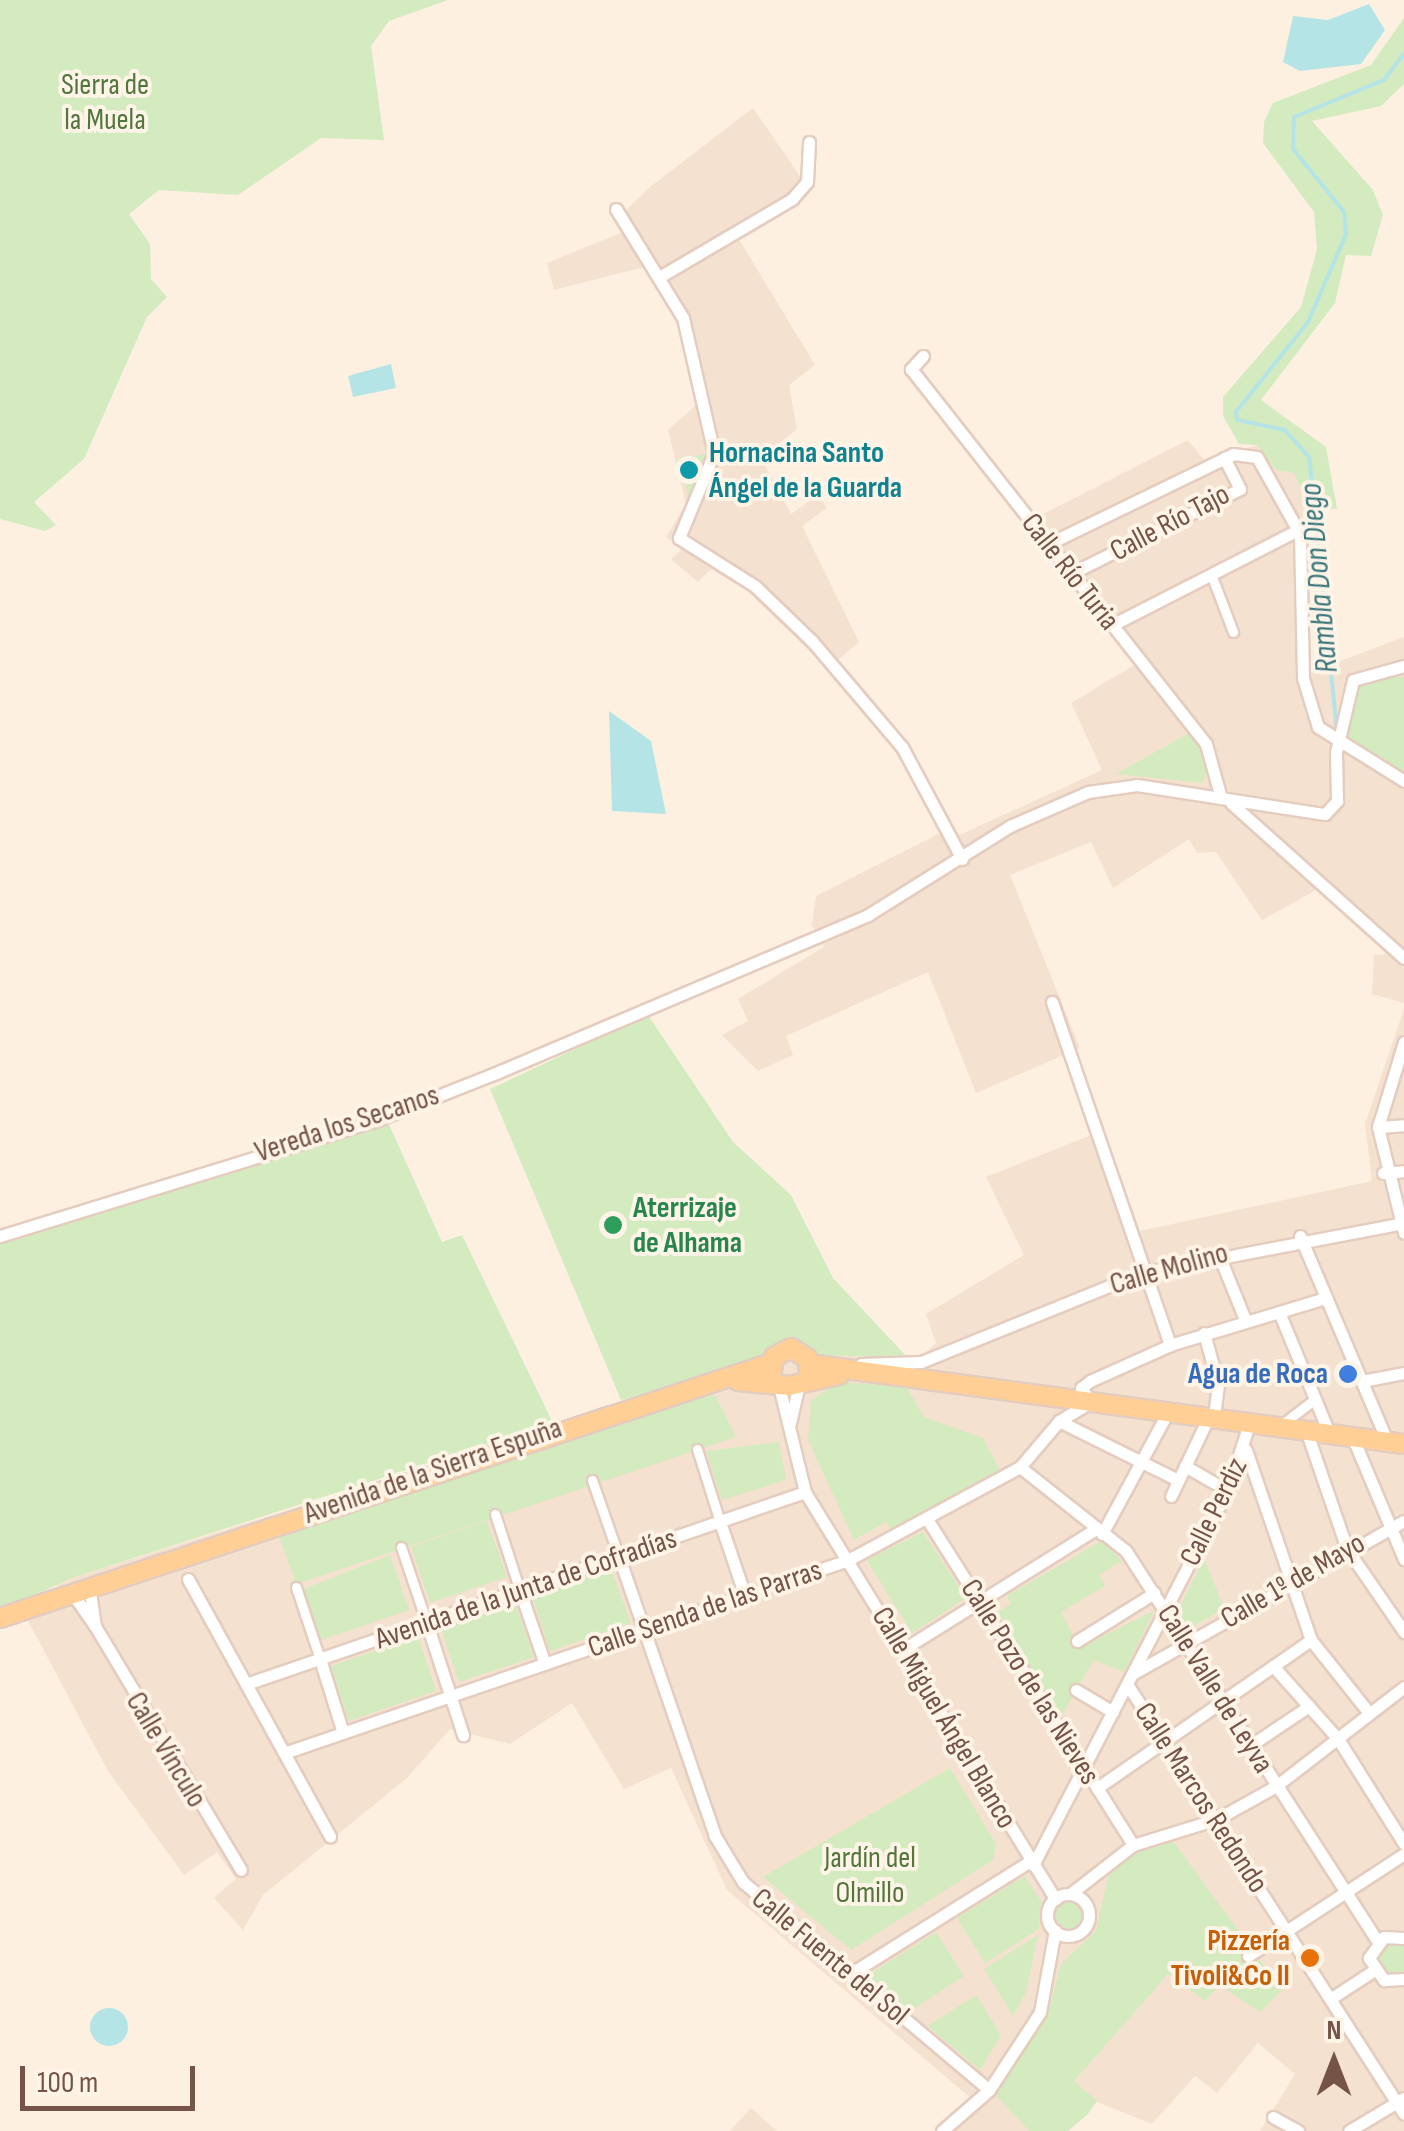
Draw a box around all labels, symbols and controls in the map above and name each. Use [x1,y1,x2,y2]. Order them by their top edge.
park label: Sierra de la Muela [61,67,149,138]
place label: Hornacina Santo Ángel de la Guarda [709,435,902,506]
marker: Hornacina Santo Ángel de la Guarda [678,459,700,481]
street label: Calle Río Tajo [1104,477,1236,569]
water label: Rambla Don Diego [1293,481,1347,675]
street label: Calle Río Turia [1013,506,1127,638]
street label: Vereda los Secanos [250,1077,444,1171]
place label: Aterrizaje de Alhama [633,1190,742,1260]
marker: Aterrizaje de Alhama [602,1214,624,1236]
street label: Calle Molino [1106,1235,1232,1303]
place label: Agua de Roca [1188,1356,1328,1392]
marker: Agua de Roca [1337,1363,1359,1385]
street label: Avenida de la Sierra Espuña [299,1410,567,1532]
street label: Calle Perdiz [1173,1452,1255,1572]
street label: Avenida de la Junta de Cofradías [371,1521,681,1657]
street label: Calle 1º de Mayo [1215,1525,1371,1637]
street label: Calle Senda de las Parras [583,1552,827,1666]
street label: Calle Pozo de las Nieves [952,1573,1108,1791]
street label: Calle Valle de Leyva [1149,1598,1281,1780]
street label: Calle Miguel Ángel Blanco [864,1601,1024,1835]
street label: Calle Vínculo [118,1686,214,1814]
street label: Calle Marcos Redondo [1126,1696,1276,1900]
park label: Jardín del Olmillo [824,1840,916,1910]
street label: Calle Fuente del Sol [744,1881,916,2033]
place label: Pizzería Tivoli&Co II [1171,1923,1290,1994]
marker: Pizzería Tivoli&Co II [1299,1947,1321,1969]
north arrow [1284,2011,1384,2111]
text: N [1327,2014,1341,2047]
scale bar [25,2046,200,2108]
text: 100 m [37,2065,98,2101]

